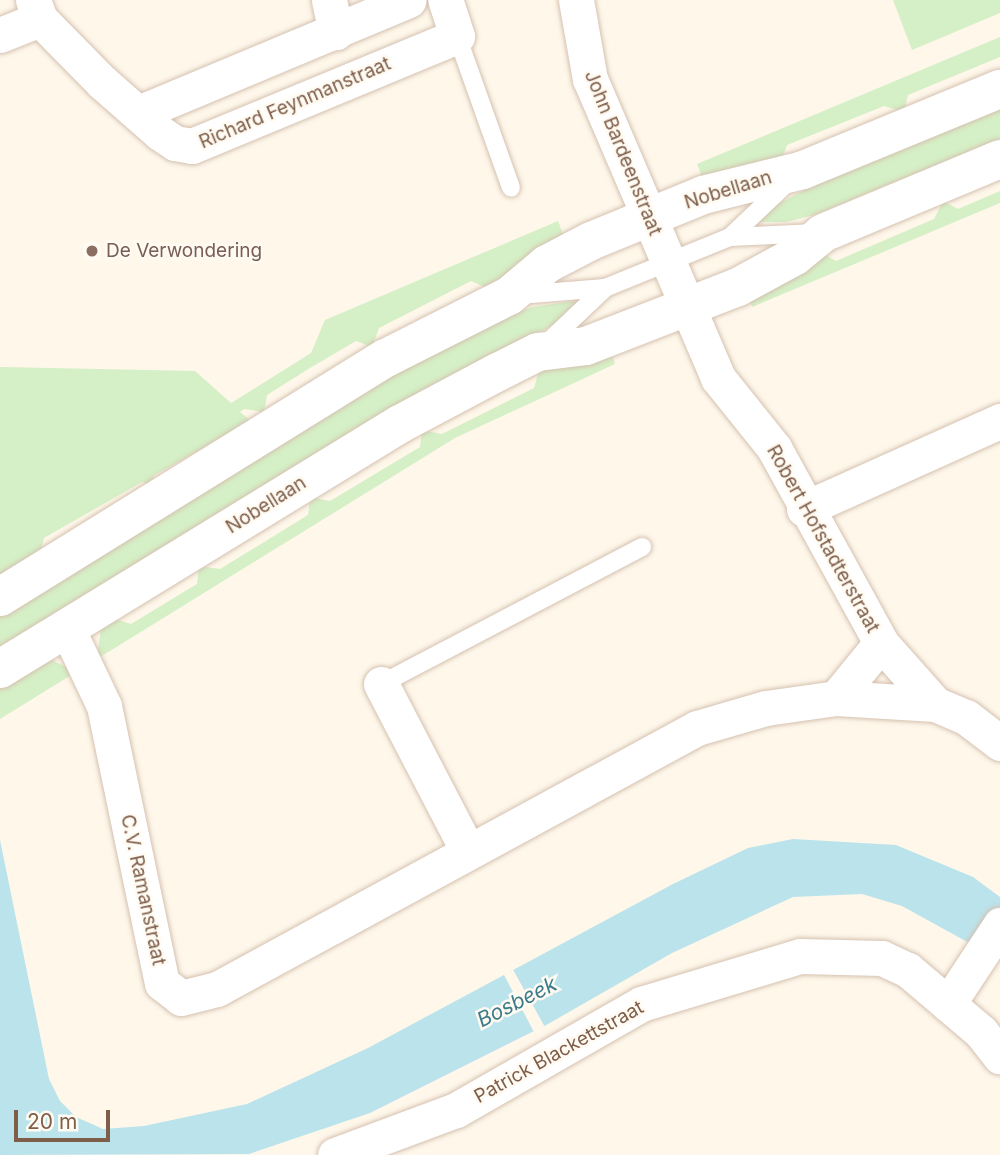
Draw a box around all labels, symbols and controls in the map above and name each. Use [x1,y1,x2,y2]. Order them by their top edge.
street label: Richard Feynmanstraat [196,52,394,154]
street label: John Bardeenstraat [579,67,667,239]
street label: Nobellaan [682,166,774,214]
place label: De Verwondering [106,240,262,262]
marker: De Verwondering [84,243,100,259]
street label: Robert Hofstadterstraat [762,441,884,637]
street label: Nobellaan [222,471,310,539]
street label: C.V. Ramanstraat [116,812,170,968]
water label: Bosbeek [473,971,561,1033]
street label: Patrick Blackettstraat [470,996,648,1108]
scale bar [18,1096,114,1140]
text: 20 m [27,1109,77,1134]

